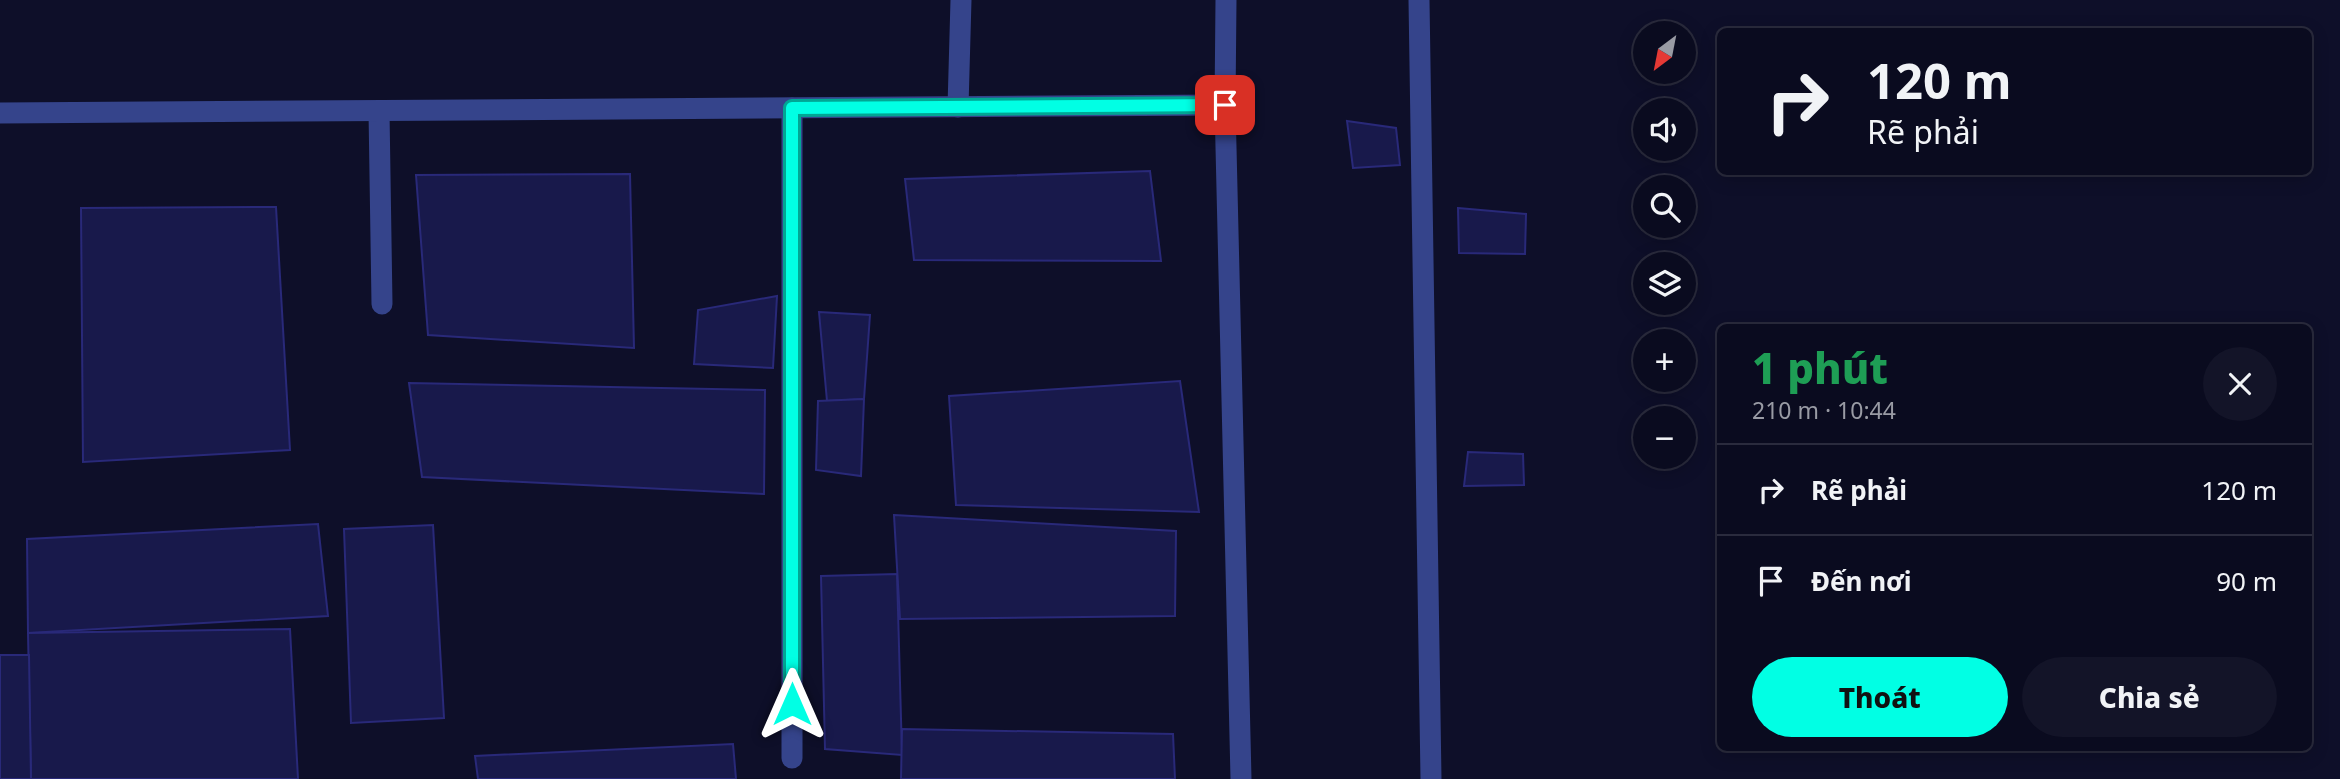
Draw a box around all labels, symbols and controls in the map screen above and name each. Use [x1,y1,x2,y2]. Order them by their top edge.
north arrow [1633,21,1696,84]
map controls [1633,21,1696,469]
text: 120 m [1867,47,2012,113]
icon: right [1752,56,1843,147]
pin [1195,75,1255,135]
icon: arrive [1206,86,1244,124]
button: sound [1633,98,1696,161]
text: Rẽ phải [1867,110,1979,153]
button: search [1633,175,1696,238]
button: layers [1633,252,1696,315]
button: + [1633,329,1696,392]
text: 1 phút [1752,339,1888,396]
button: close [2203,347,2277,421]
text: 210 m · 10:44 [1752,394,1896,426]
button: − [1633,406,1696,469]
icon: right [1752,471,1790,509]
text: Rẽ phải [1811,472,1907,508]
text: 120 m [2201,472,2277,508]
icon: arrive [1752,562,1790,600]
text: Đến nơi [1811,563,1912,599]
text: 90 m [2216,563,2277,599]
button: Thoát [1752,657,2008,737]
button: Chia sẻ [2022,657,2277,737]
position arrow [755,667,829,741]

